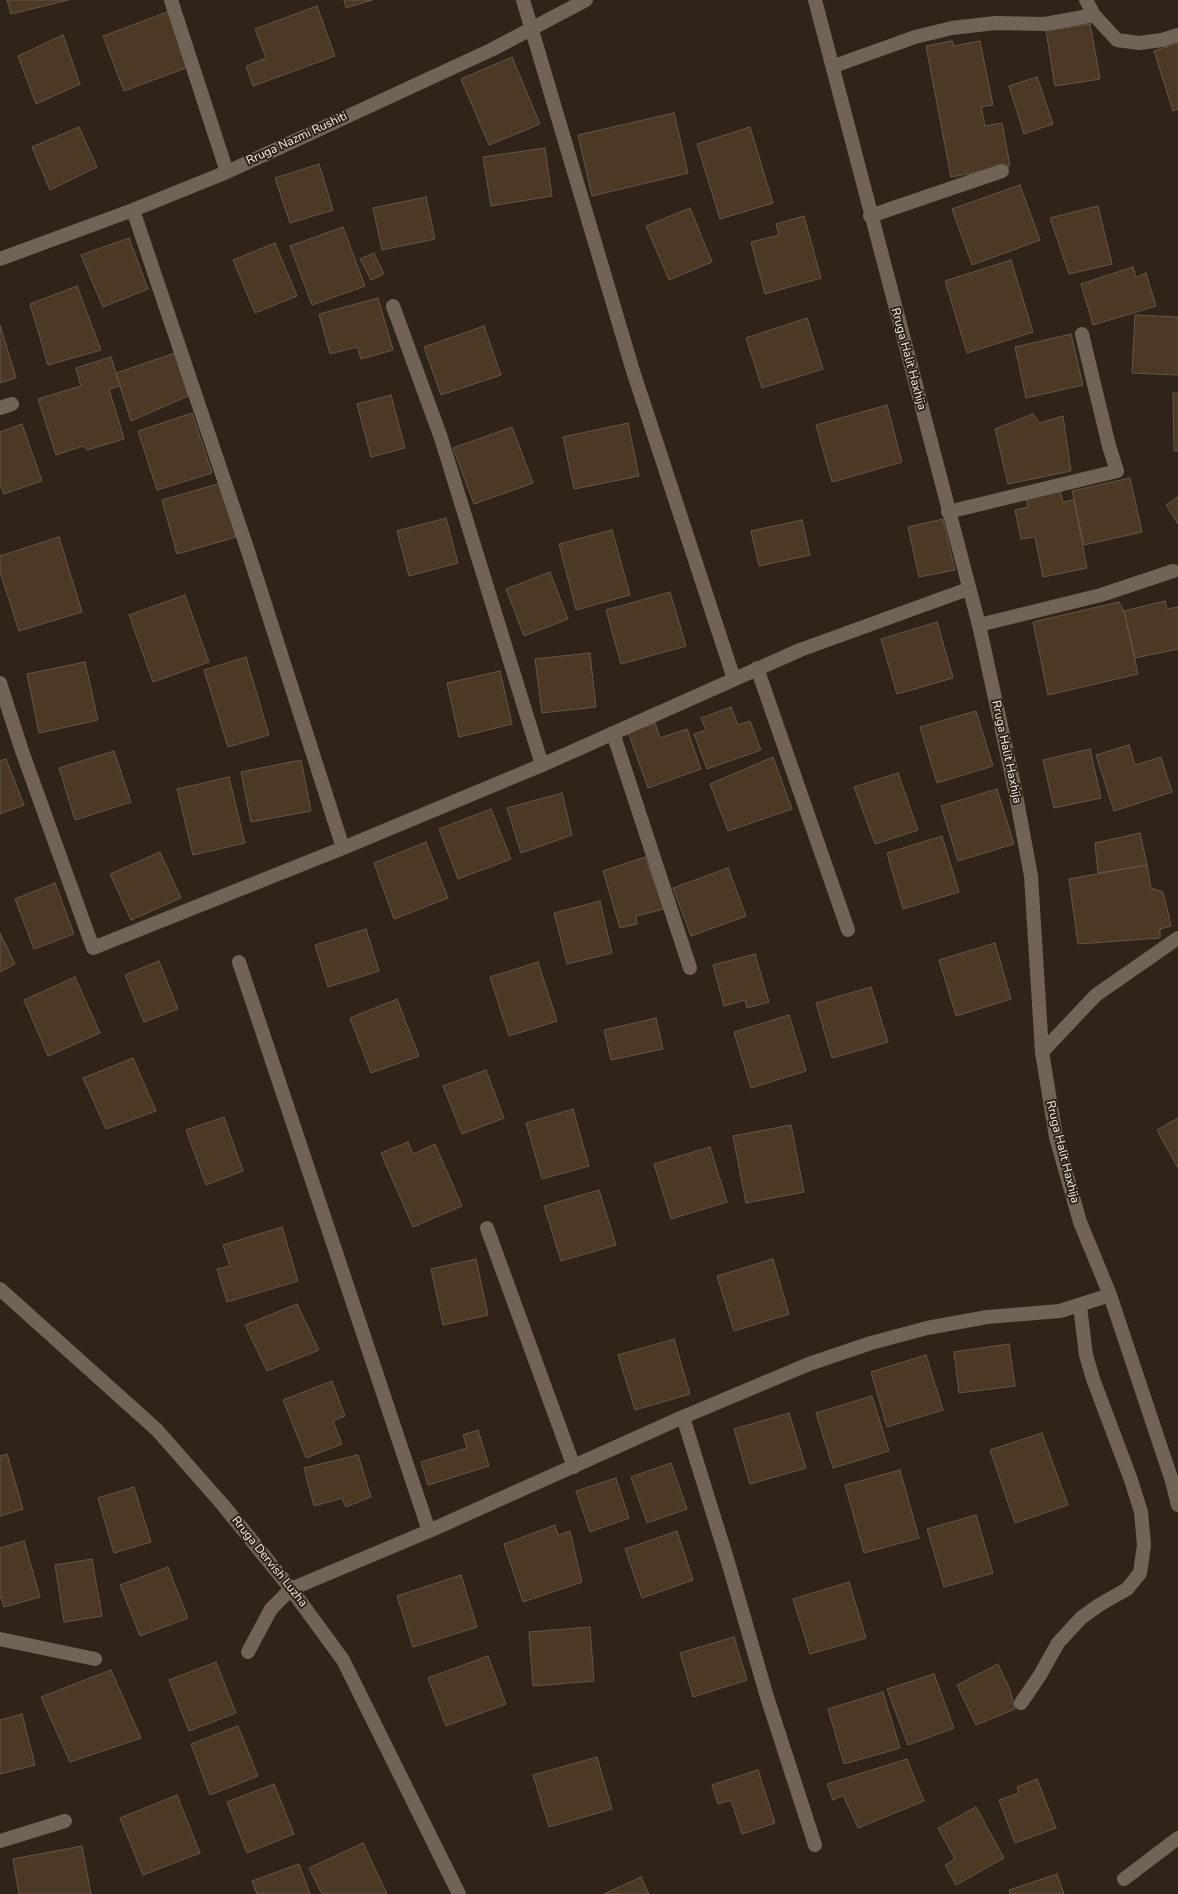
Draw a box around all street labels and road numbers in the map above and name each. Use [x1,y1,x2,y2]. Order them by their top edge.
street label: Rruga Nazmi Rushiti [244,109,350,169]
street label: Rruga Halit Haxhija [887,306,929,412]
street label: Rruga Halit Haxhija [988,699,1024,805]
street label: Rruga Halit Haxhija [1042,1099,1082,1205]
street label: Rruga Dervish Luzha [228,1514,310,1610]

